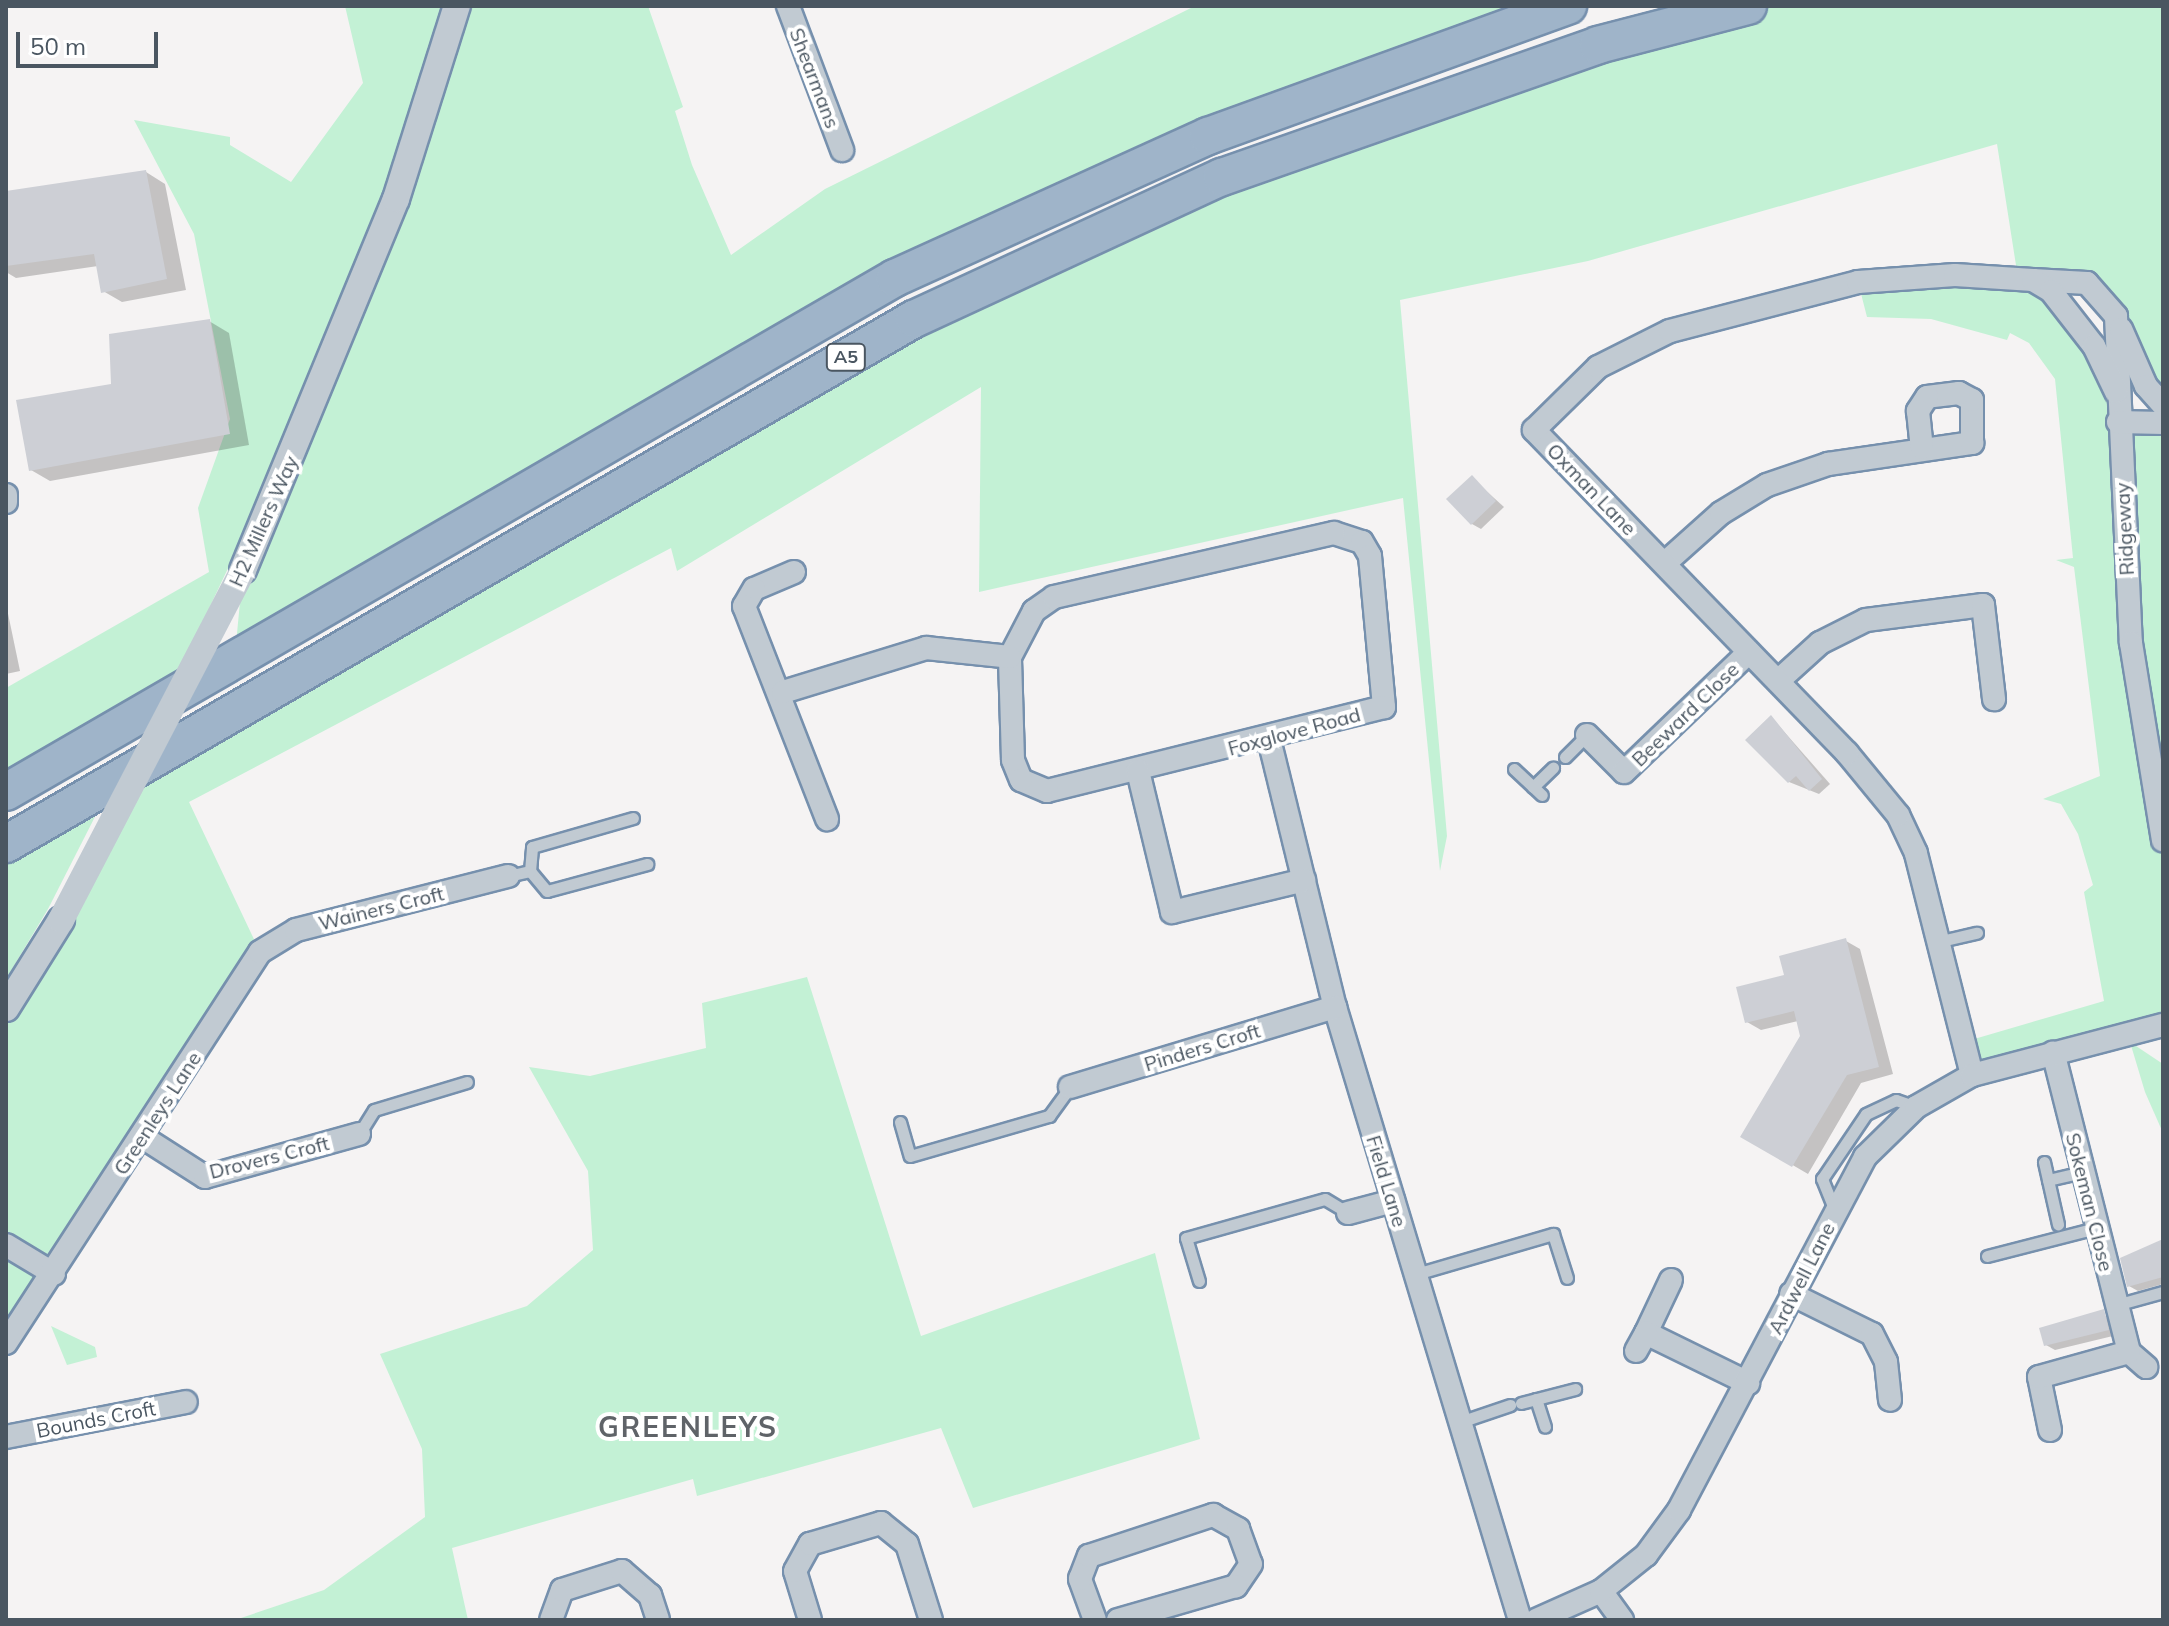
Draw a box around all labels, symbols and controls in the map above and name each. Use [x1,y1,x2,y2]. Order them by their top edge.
scale bar [20,16,162,66]
street label: Shearmans [785,24,845,132]
text: 50 m [30,31,86,61]
road number: A5 [824,343,868,371]
street label: Oxman Lane [1542,438,1642,540]
street label: H2 Millers Way [223,452,303,590]
street label: Ridgeway [2110,482,2138,576]
street label: Beeward Close [1627,657,1743,771]
street label: Foxglove Road [1225,702,1363,760]
street label: Wainers Croft [316,881,446,935]
street label: Pinders Croft [1141,1018,1263,1076]
street label: Greenleys Lane [108,1047,206,1179]
street label: Sokeman Close [2061,1130,2119,1274]
street label: Drovers Croft [207,1131,331,1183]
street label: Field Lane [1362,1132,1412,1230]
street label: Ardwell Lane [1763,1218,1839,1338]
street label: Bounds Croft [34,1396,158,1442]
district label: GREENLEYS [598,1410,778,1444]

